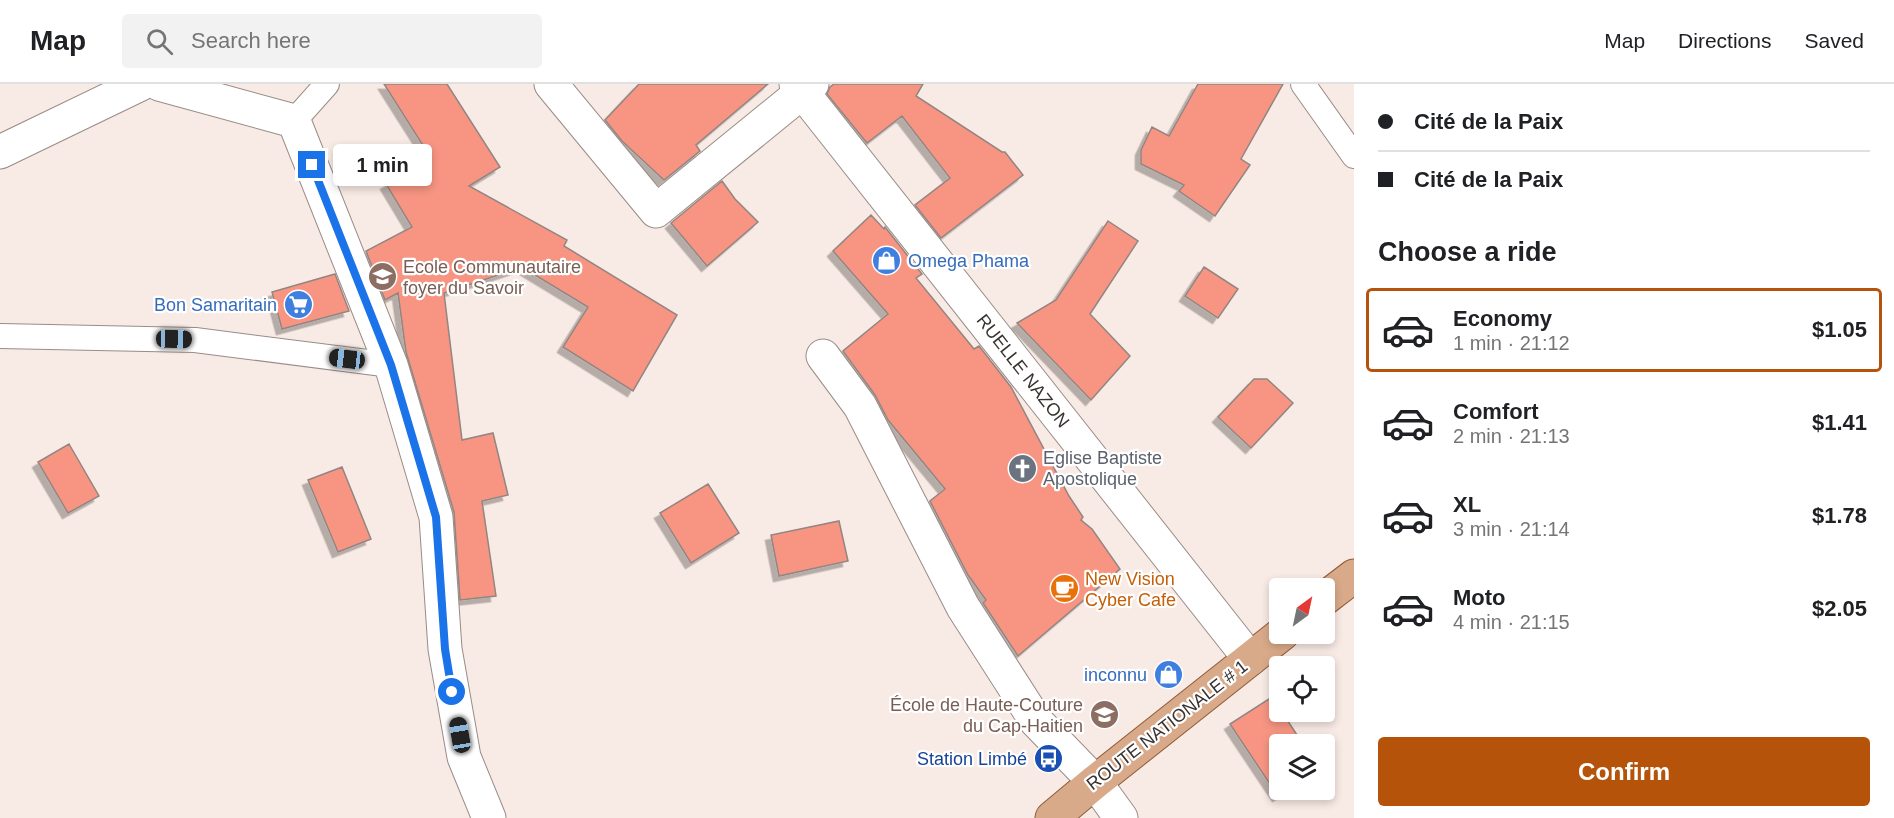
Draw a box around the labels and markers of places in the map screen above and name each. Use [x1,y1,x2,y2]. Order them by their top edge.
shop icon: Omega Phama [871,245,903,277]
place label: Omega Phama [908,251,1030,271]
place label: Ecole Communautaire foyer du Savoir [403,257,581,298]
school or university icon: Ecole Communautaire foyer du Savoir [366,261,398,293]
supermarket icon: Bon Samaritain [282,289,314,321]
place label: Bon Samaritain [154,295,277,315]
place label: Eglise Baptiste Apostolique [1043,448,1162,489]
church icon: Eglise Baptiste Apostolique [1006,452,1038,484]
place label: New Vision Cyber Cafe [1085,569,1176,610]
cafe icon: New Vision Cyber Cafe [1048,573,1080,605]
shop icon: inconnu [1152,659,1184,691]
place label: inconnu [1084,665,1147,685]
place label: École de Haute-Couture du Cap-Haitien [890,695,1083,736]
school or university icon: École de Haute-Couture du Cap-Haitien [1088,699,1120,731]
bus stop icon: Station Limbé [1032,743,1064,775]
place label: Station Limbé [917,749,1027,769]

